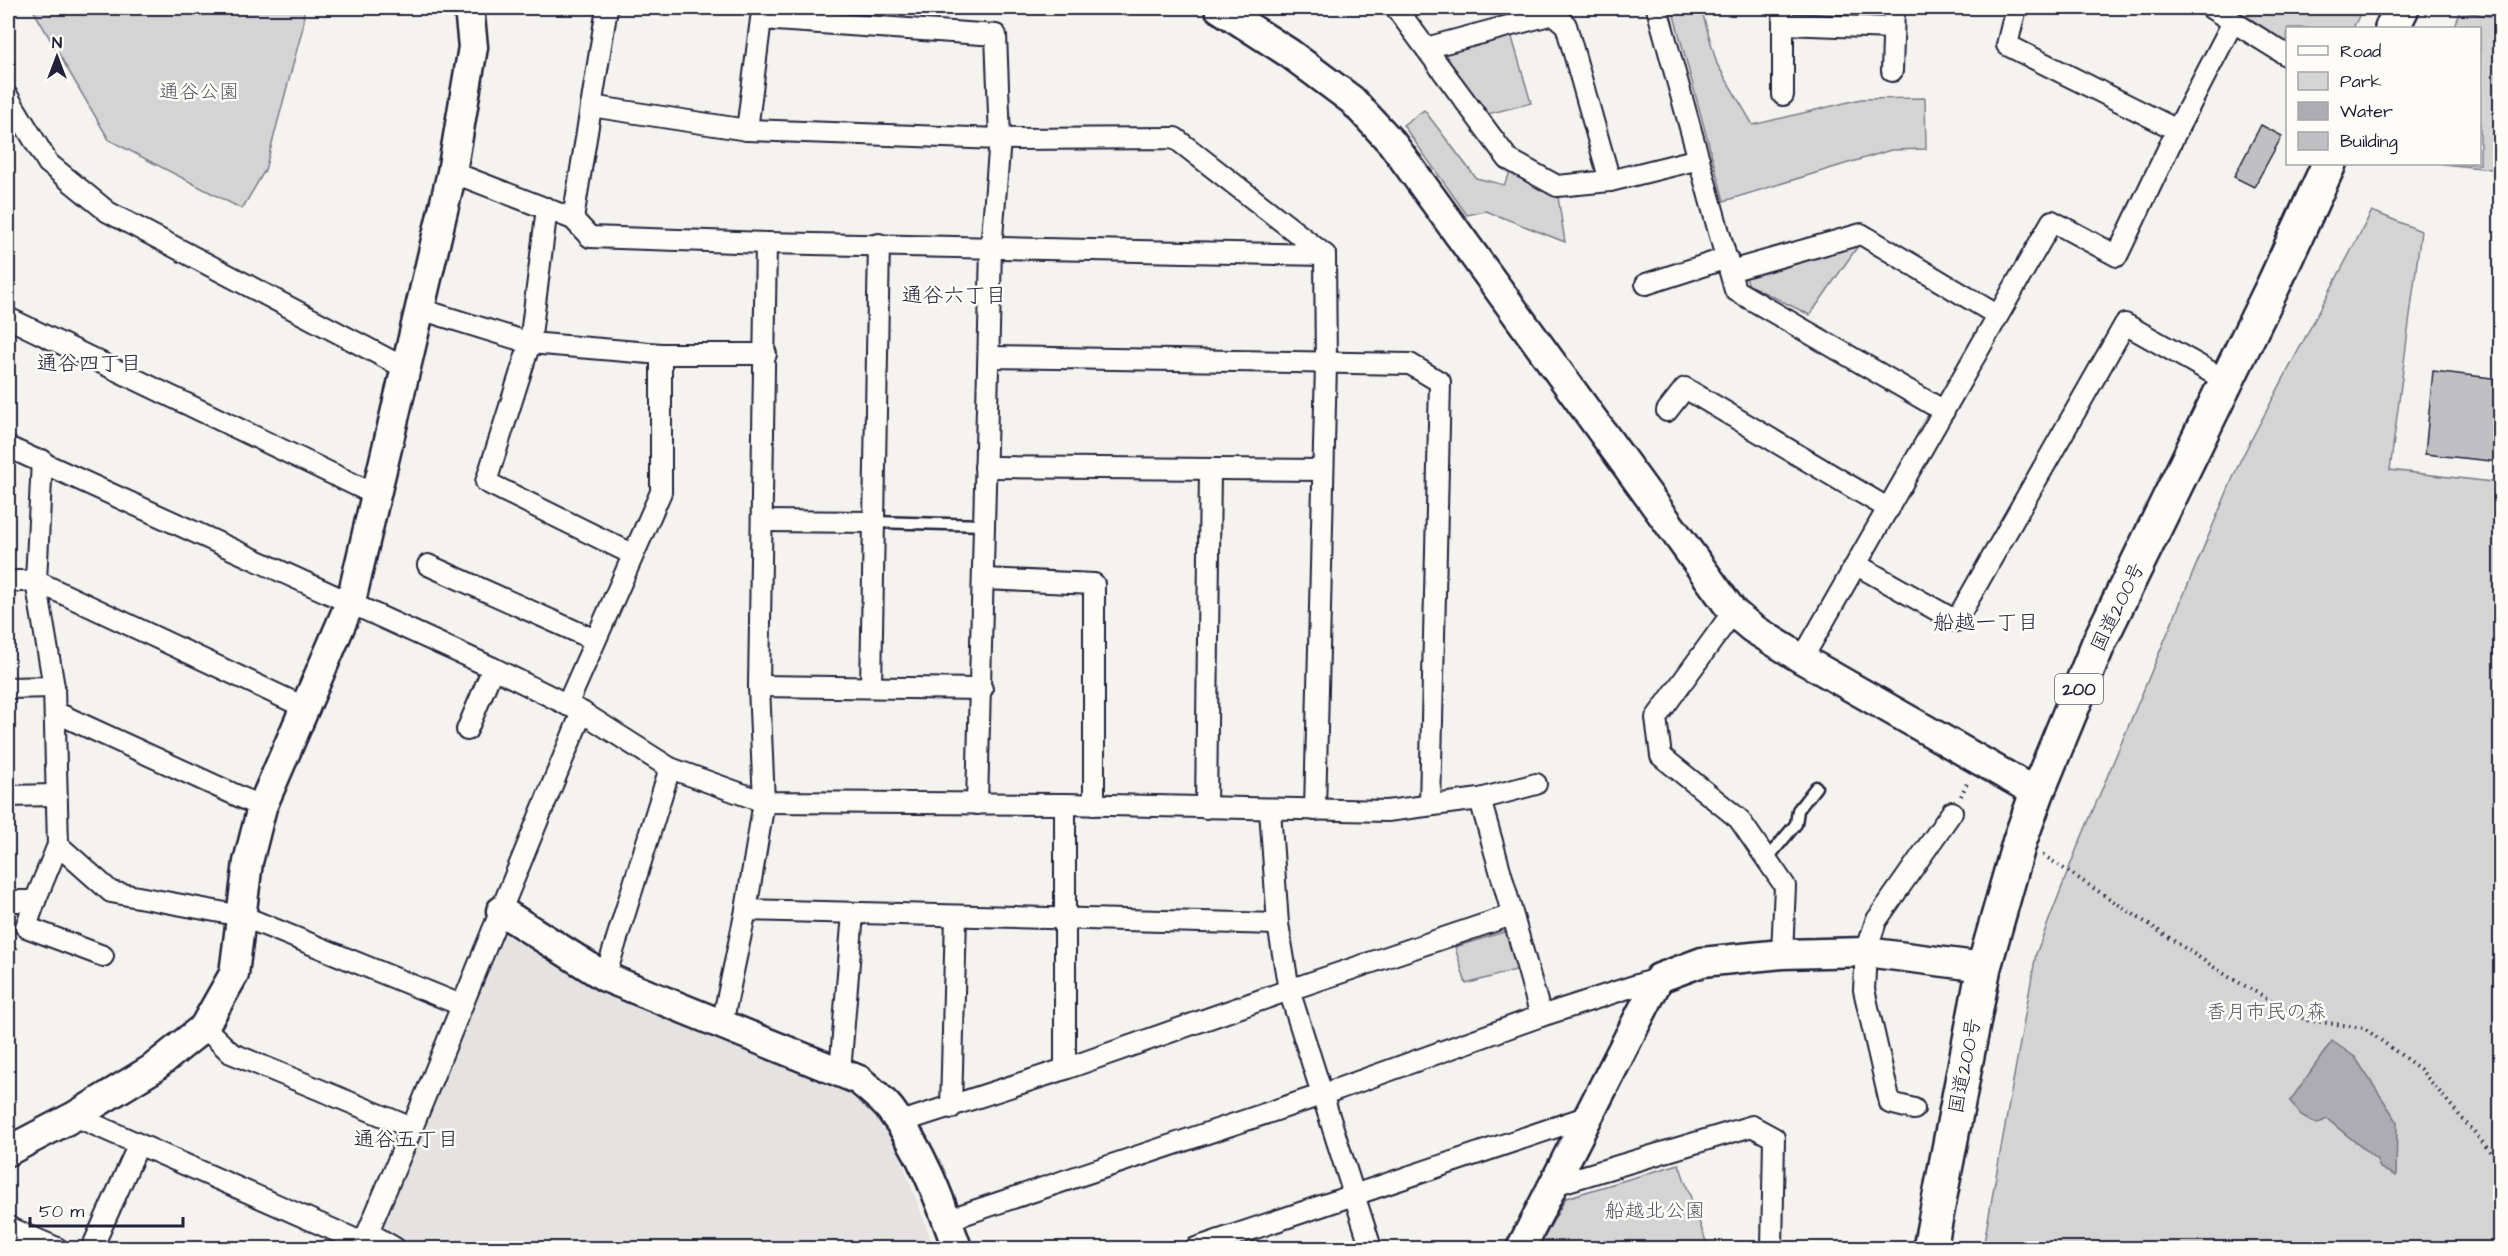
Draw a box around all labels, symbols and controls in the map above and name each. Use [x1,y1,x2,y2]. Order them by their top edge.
north arrow [27,27,87,87]
legend [2286,27,2481,165]
text: N [52,32,62,54]
text: Road [2340,39,2381,64]
text: Park [2340,69,2382,94]
park label: 通谷公園 [159,78,239,106]
text: Water [2340,99,2393,124]
text: Building [2340,129,2398,155]
district label: 通谷六丁目 [902,281,1007,310]
district label: 通谷四丁目 [37,349,142,378]
street label: 国道200号 [2084,557,2152,657]
district label: 船越一丁目 [1934,608,2039,637]
road number: 200 [2055,674,2103,704]
park label: 香月市民の森 [2206,998,2326,1026]
street label: 国道200号 [1942,1016,1988,1116]
district label: 通谷五丁目 [354,1125,459,1154]
scale bar [30,1190,183,1228]
park label: 船越北公園 [1605,1197,1705,1225]
text: 50 m [39,1199,84,1224]

